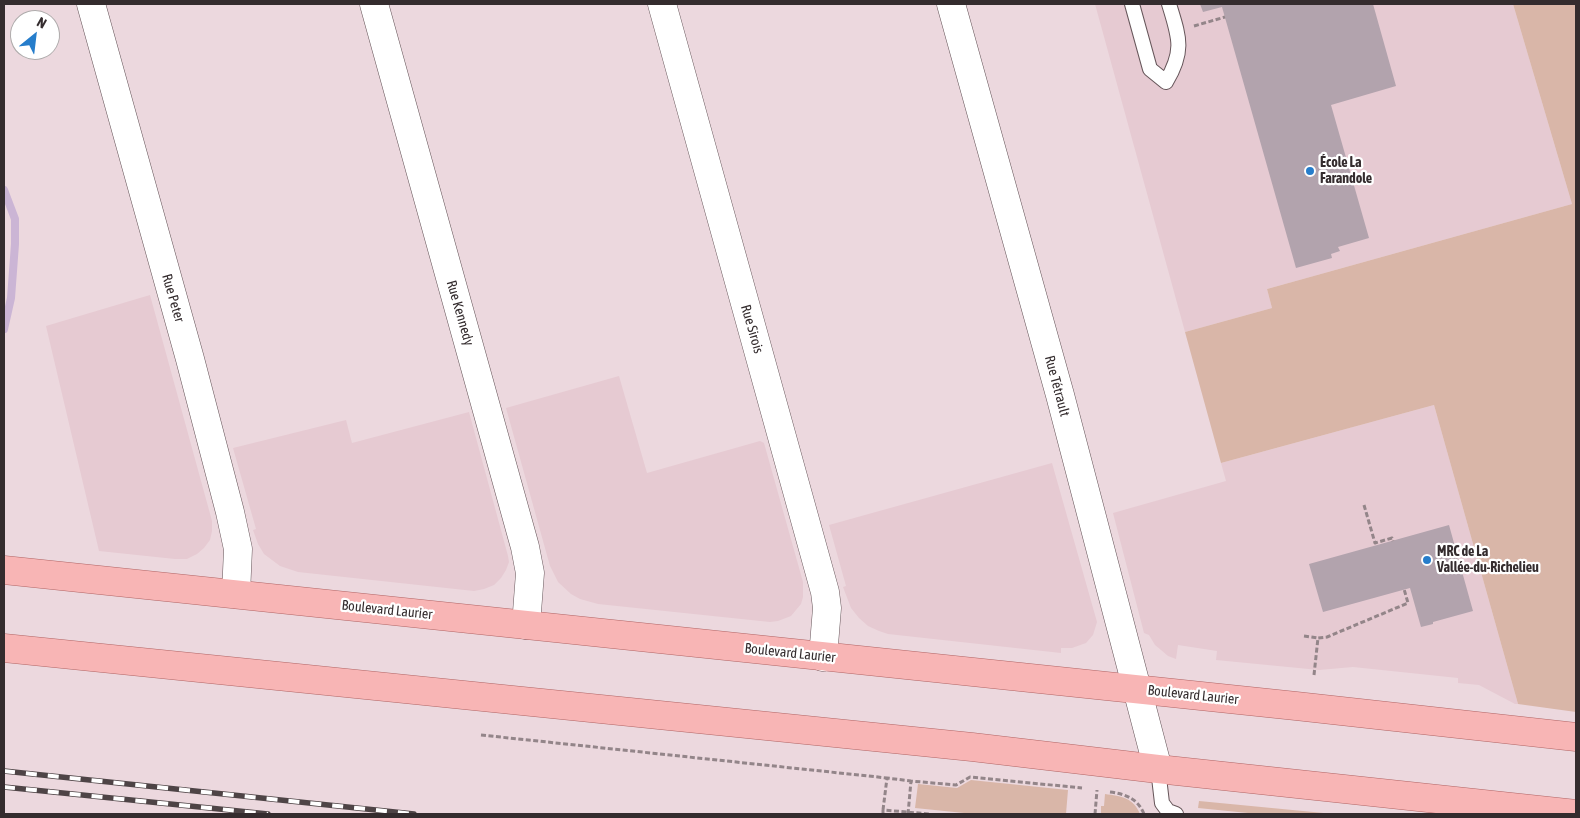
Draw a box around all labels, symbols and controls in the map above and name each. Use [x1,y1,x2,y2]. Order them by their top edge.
north arrow [10,10,60,60]
text: N [34,14,49,32]
place label: École La Farandole [1320,155,1372,188]
marker: École La Farandole [1304,165,1316,177]
street label: Rue Peter [158,272,188,324]
street label: Rue Kennedy [443,278,477,348]
street label: Rue Sirois [737,303,767,355]
street label: Rue Tétrault [1041,354,1073,418]
place label: MRC de La Vallée-du-Richelieu [1437,544,1539,576]
marker: MRC de La Vallée-du-Richelieu [1421,554,1433,566]
street label: Boulevard Laurier [341,597,433,623]
street label: Boulevard Laurier [744,640,836,666]
street label: Boulevard Laurier [1147,682,1239,708]

